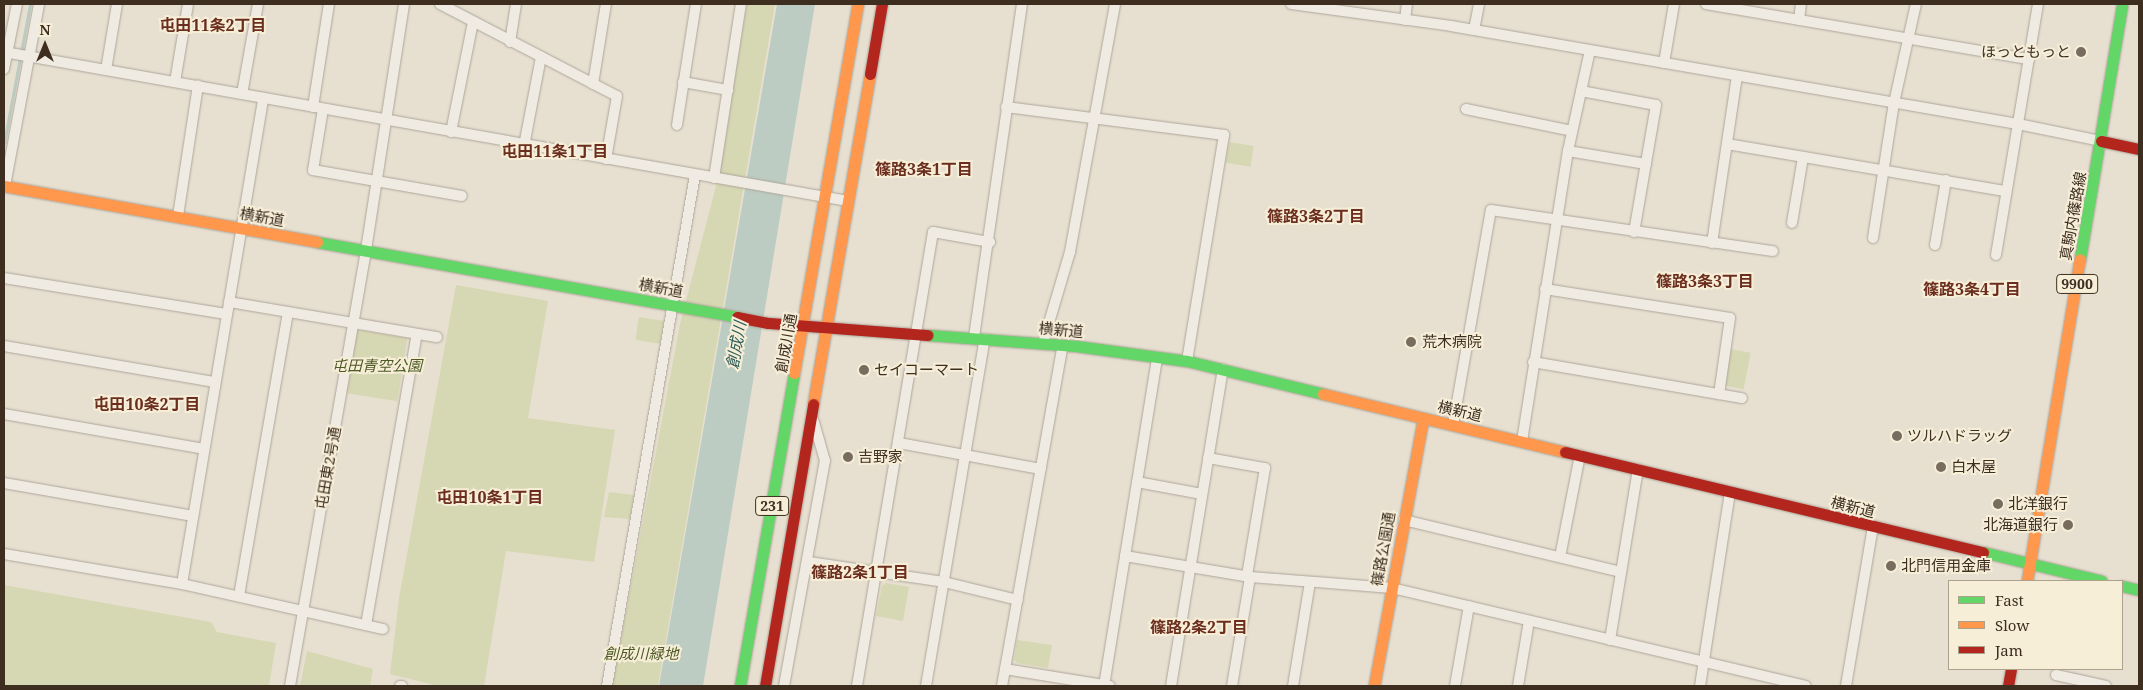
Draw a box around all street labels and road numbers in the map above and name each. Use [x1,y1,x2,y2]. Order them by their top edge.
street label: 真駒内篠路線 [2056,170,2090,262]
street label: 横新道 [238,204,286,230]
road number: 9900 [2056,272,2098,296]
street label: 横新道 [637,275,685,301]
street label: 創成川通 [772,312,800,374]
street label: 横新道 [1038,319,1084,341]
street label: 横新道 [1436,397,1484,425]
street label: 屯田東2号通 [312,425,344,511]
street label: 横新道 [1829,493,1877,521]
road number: 231 [754,494,790,518]
street label: 篠路公園通 [1368,511,1398,587]

